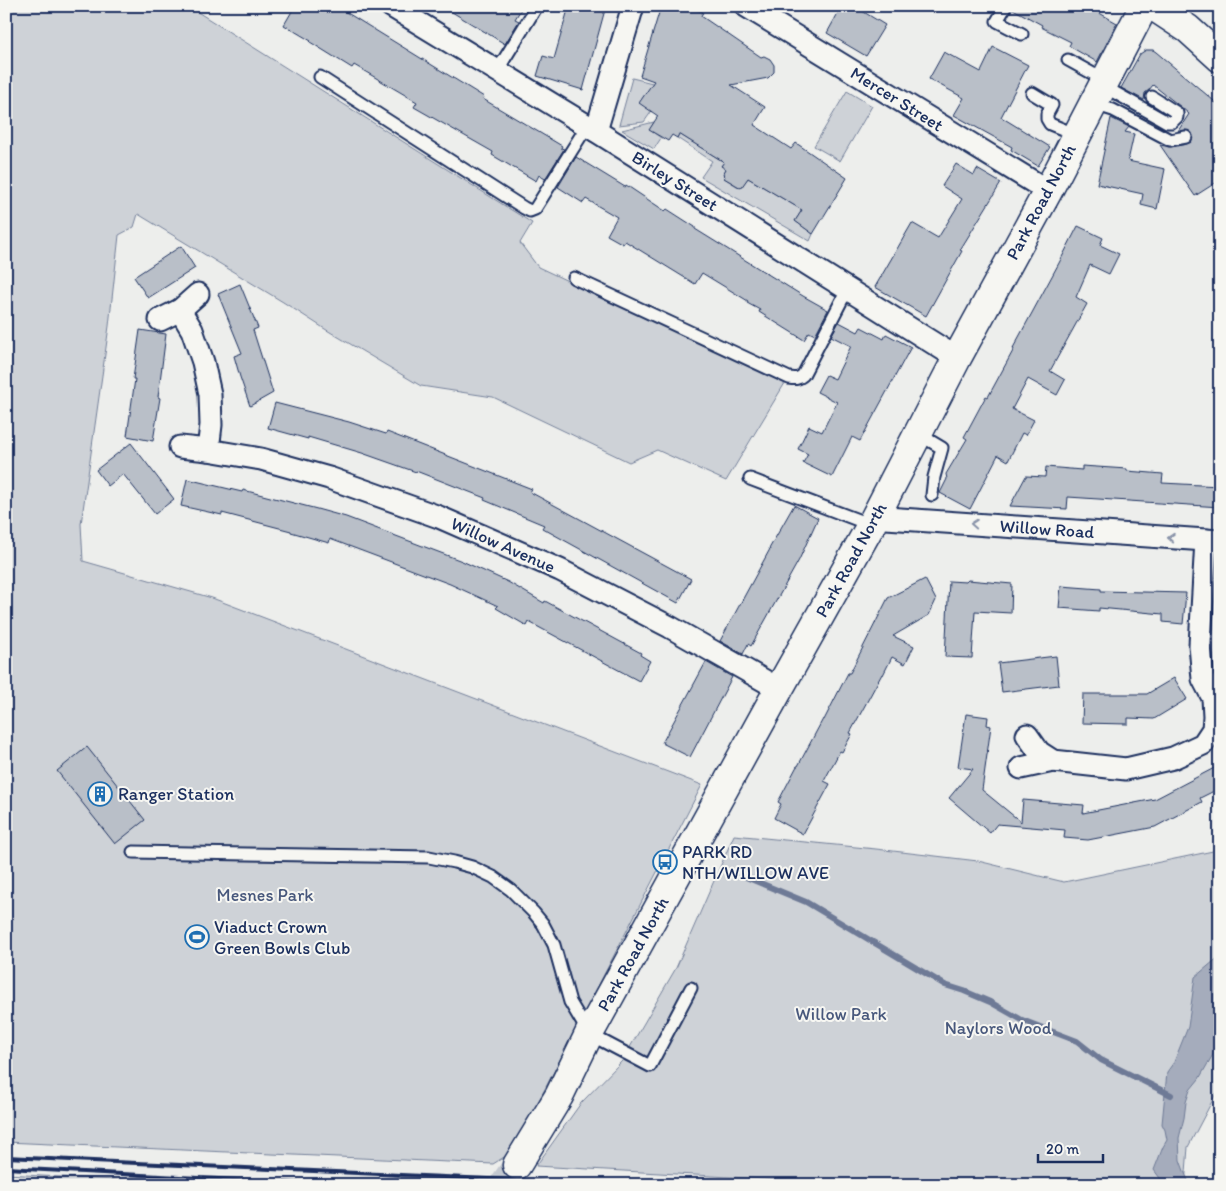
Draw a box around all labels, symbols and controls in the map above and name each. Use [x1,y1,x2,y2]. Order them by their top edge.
street label: Mercer Street [846,62,948,136]
street label: Park Road North [1001,140,1081,264]
street label: Birley Street [628,146,722,216]
street label: Park Road North [810,498,892,621]
street label: Willow Avenue [447,512,559,578]
street label: Willow Road [999,515,1095,543]
one-way arrow [970,519,978,530]
one-way arrow [1167,532,1175,543]
building icon: Ranger Station [87,781,113,807]
place label: Ranger Station [118,783,234,805]
place label: PARK RD NTH/WILLOW AVE [682,841,829,884]
bus stop icon: PARK RD NTH/WILLOW AVE [652,849,678,875]
park label: Mesnes Park [217,884,313,906]
street label: Park Road North [592,892,674,1015]
place label: Viaduct Crown Green Bowls Club [214,916,350,959]
sports icon: Viaduct Crown Green Bowls Club [184,924,210,950]
park label: Willow Park [795,1003,887,1025]
park label: Naylors Wood [945,1017,1052,1039]
scale bar [1038,1131,1104,1163]
text: 20 m [1046,1140,1080,1158]

